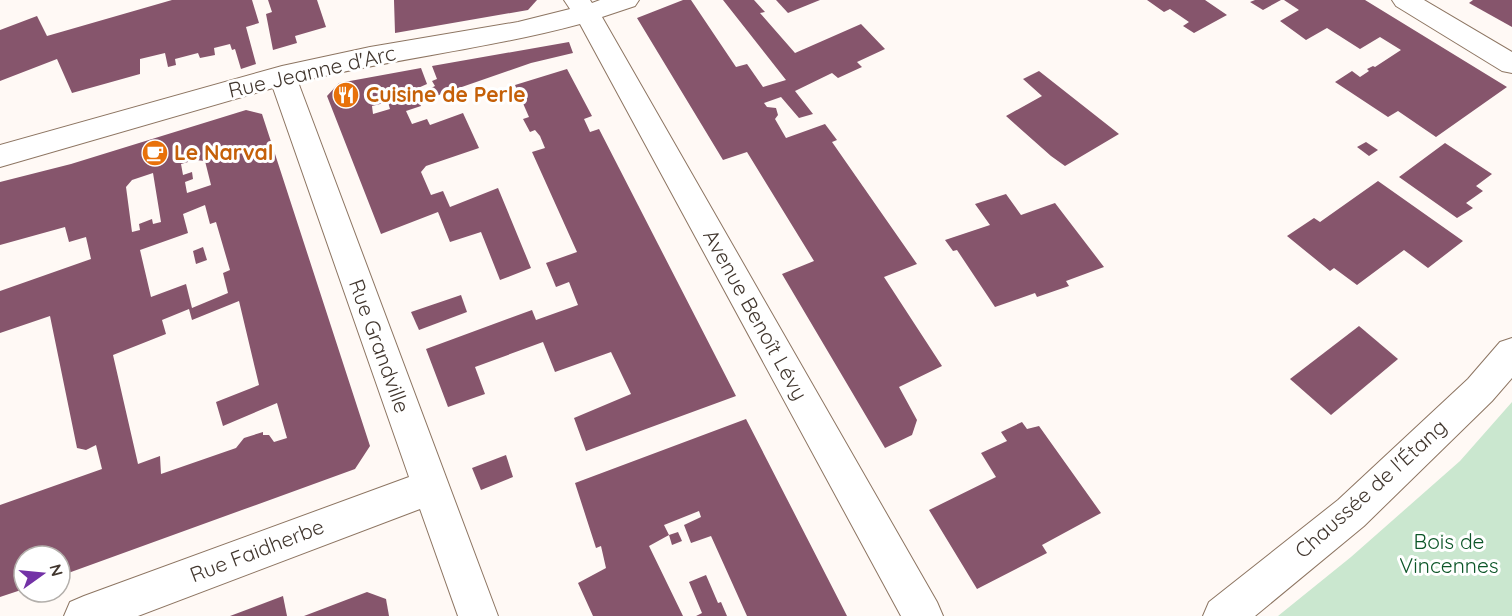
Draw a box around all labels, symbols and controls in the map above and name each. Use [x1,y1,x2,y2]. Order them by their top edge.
street label: Rue Jeanne d'Arc [226,39,398,103]
restaurant icon: Cuisine de Perle [331,80,361,110]
place label: Cuisine de Perle [366,81,526,107]
cafe icon: Le Narval [140,138,170,168]
place label: Le Narval [174,139,273,165]
street label: Avenue Benoît Lévy [698,225,814,404]
street label: Rue Grandville [344,275,416,416]
street label: Chaussée de l'Étang [1289,413,1452,563]
street label: Rue Faidherbe [186,513,327,588]
park label: Bois de Vincennes [1399,528,1499,578]
north arrow [12,544,72,604]
text: N [45,562,68,578]

